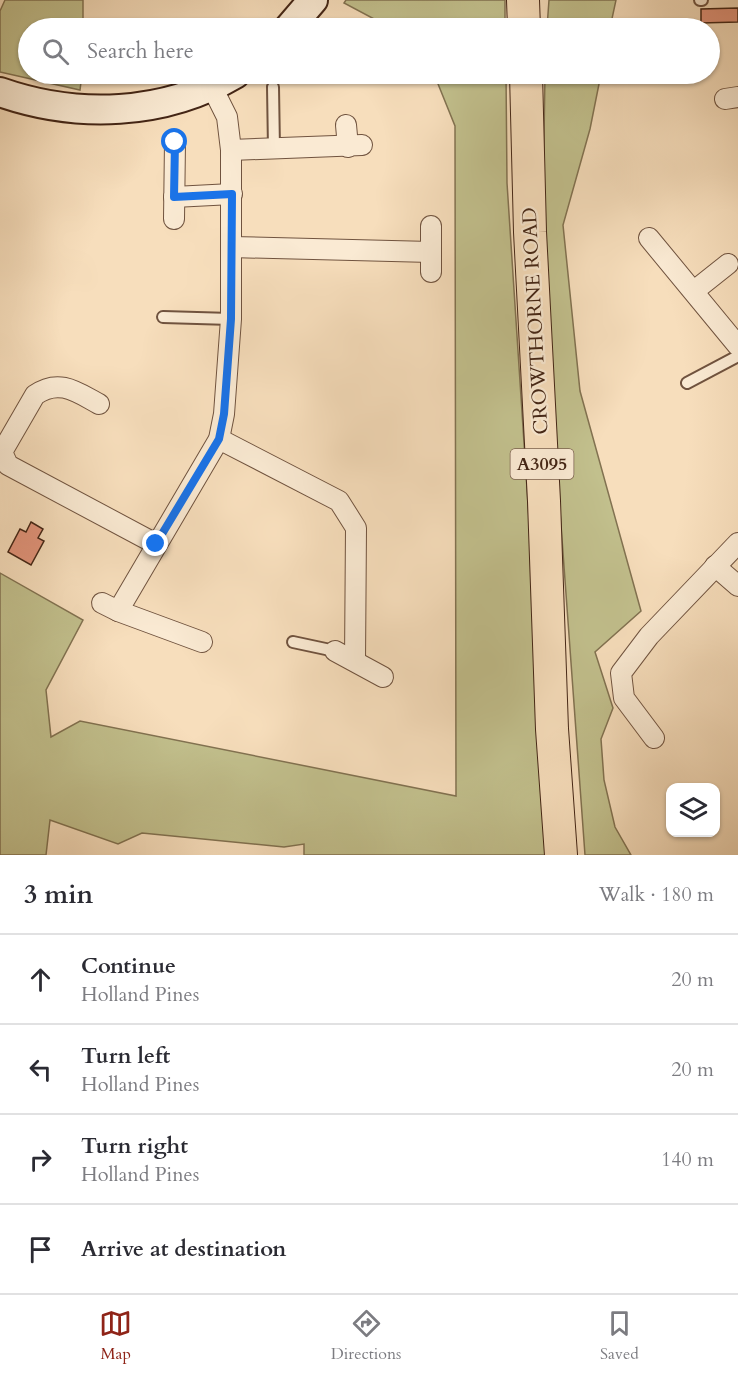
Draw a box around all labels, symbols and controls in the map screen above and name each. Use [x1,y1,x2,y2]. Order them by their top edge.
search box [18,18,720,84]
icon: search [39,35,72,68]
text: Search here [87,36,194,66]
route start [161,128,187,154]
street label: CROWTHORNE ROAD [516,207,554,435]
road number: A3095 [510,449,574,479]
route end [142,530,168,556]
map controls [666,783,720,837]
button: layers [666,783,720,837]
text: 3 min [24,877,93,912]
text: Walk · 180 m [599,881,714,908]
text: Continue [81,951,176,981]
icon: ahead [24,963,57,996]
text: 20 m [671,966,714,993]
text: Holland Pines [81,981,199,1008]
text: Turn left [81,1041,170,1071]
icon: left [24,1053,57,1086]
text: 20 m [671,1056,714,1083]
text: Holland Pines [81,1071,199,1098]
text: Turn right [81,1131,188,1161]
icon: right [24,1143,57,1176]
text: 140 m [661,1146,714,1173]
text: Holland Pines [81,1161,199,1188]
icon: arrive [24,1233,57,1266]
text: Arrive at destination [81,1234,286,1264]
tab: Map [99,1307,132,1365]
tab: Directions [331,1307,401,1365]
tab: Saved [600,1307,639,1365]

